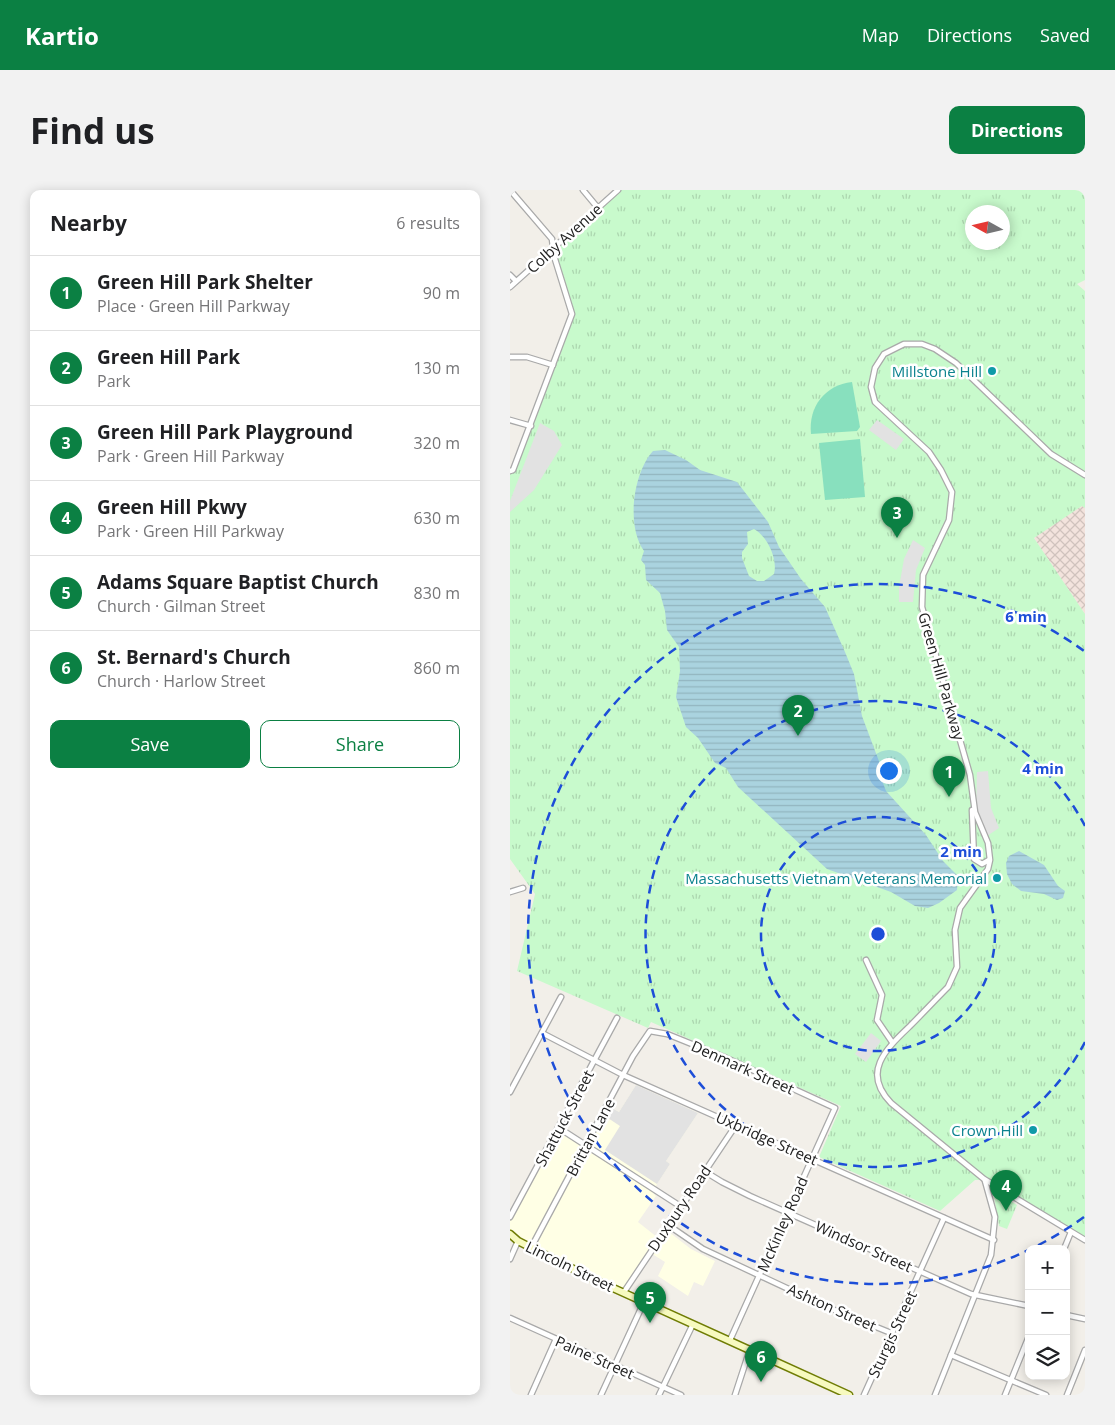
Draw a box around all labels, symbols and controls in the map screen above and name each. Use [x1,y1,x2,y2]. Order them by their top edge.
text: Kartio [25,19,99,52]
text: Map [862,23,899,47]
text: Directions [927,23,1012,47]
text: Saved [1040,23,1090,47]
button: Directions [949,106,1085,154]
text: Find us [30,107,155,154]
street label: Colby Avenue [522,199,606,277]
north arrow [965,205,1010,250]
text: Nearby [50,209,127,237]
text: 6 results [396,212,460,234]
text: Green Hill Park Shelter [97,269,313,295]
text: 1 [61,282,71,304]
text: 90 m [423,282,460,304]
text: Place · Green Hill Parkway [97,295,290,317]
text: Green Hill Park [97,344,240,370]
text: 2 [61,357,71,379]
text: 130 m [414,357,460,379]
place label: Millstone Hill [892,361,982,381]
marker: Millstone Hill [986,365,998,377]
text: Park [97,370,130,392]
text: Green Hill Park Playground [97,419,353,445]
text: 3 [61,432,71,454]
text: 320 m [414,432,460,454]
text: Park · Green Hill Parkway [97,445,284,467]
text: Green Hill Pkwy [97,494,247,520]
pin: 3 [881,497,913,538]
text: 4 [61,507,71,529]
text: 630 m [414,507,460,529]
text: Park · Green Hill Parkway [97,520,284,542]
text: Adams Square Baptist Church [97,569,379,595]
text: 5 [61,582,71,604]
text: 830 m [414,582,460,604]
text: Church · Gilman Street [97,595,265,617]
text: 6 min [1005,606,1047,626]
street label: Green Hill Parkway [914,610,970,743]
text: St. Bernard's Church [97,644,291,670]
text: 6 [61,657,71,679]
text: 860 m [414,657,460,679]
text: Church · Harlow Street [97,670,265,692]
pin: 2 [782,695,814,736]
button: Save [50,720,250,768]
button: Share [260,720,460,768]
pin: 1 [933,756,965,797]
your location [876,758,902,784]
text: 4 min [1022,758,1064,778]
text: 2 min [940,841,982,861]
place label: Massachusetts Vietnam Veterans Memorial [685,868,987,888]
marker: Massachusetts Vietnam Veterans Memorial [991,872,1003,884]
centre of rings [869,925,887,943]
street label: Denmark Street [688,1035,798,1099]
street label: Shattuck Street [530,1066,598,1170]
street label: Brittan Lane [561,1095,619,1179]
street label: Uxbridge Street [713,1107,821,1169]
place label: Crown Hill [951,1120,1023,1140]
marker: Crown Hill [1027,1124,1039,1136]
street label: Duxbury Road [643,1161,715,1255]
pin: 4 [990,1170,1022,1211]
street label: McKinley Road [752,1173,812,1275]
street label: Windsor Street [812,1216,916,1276]
street label: Lincoln Street [523,1236,617,1296]
map controls [1025,1245,1070,1380]
button: + [1025,1245,1070,1290]
street label: Ashton Street [784,1279,880,1335]
pin: 5 [634,1282,666,1323]
street label: Sturgis Street [863,1287,921,1381]
button: − [1025,1290,1070,1335]
street label: Paine Street [552,1331,638,1383]
button: layers [1025,1335,1070,1380]
pin: 6 [745,1341,777,1382]

